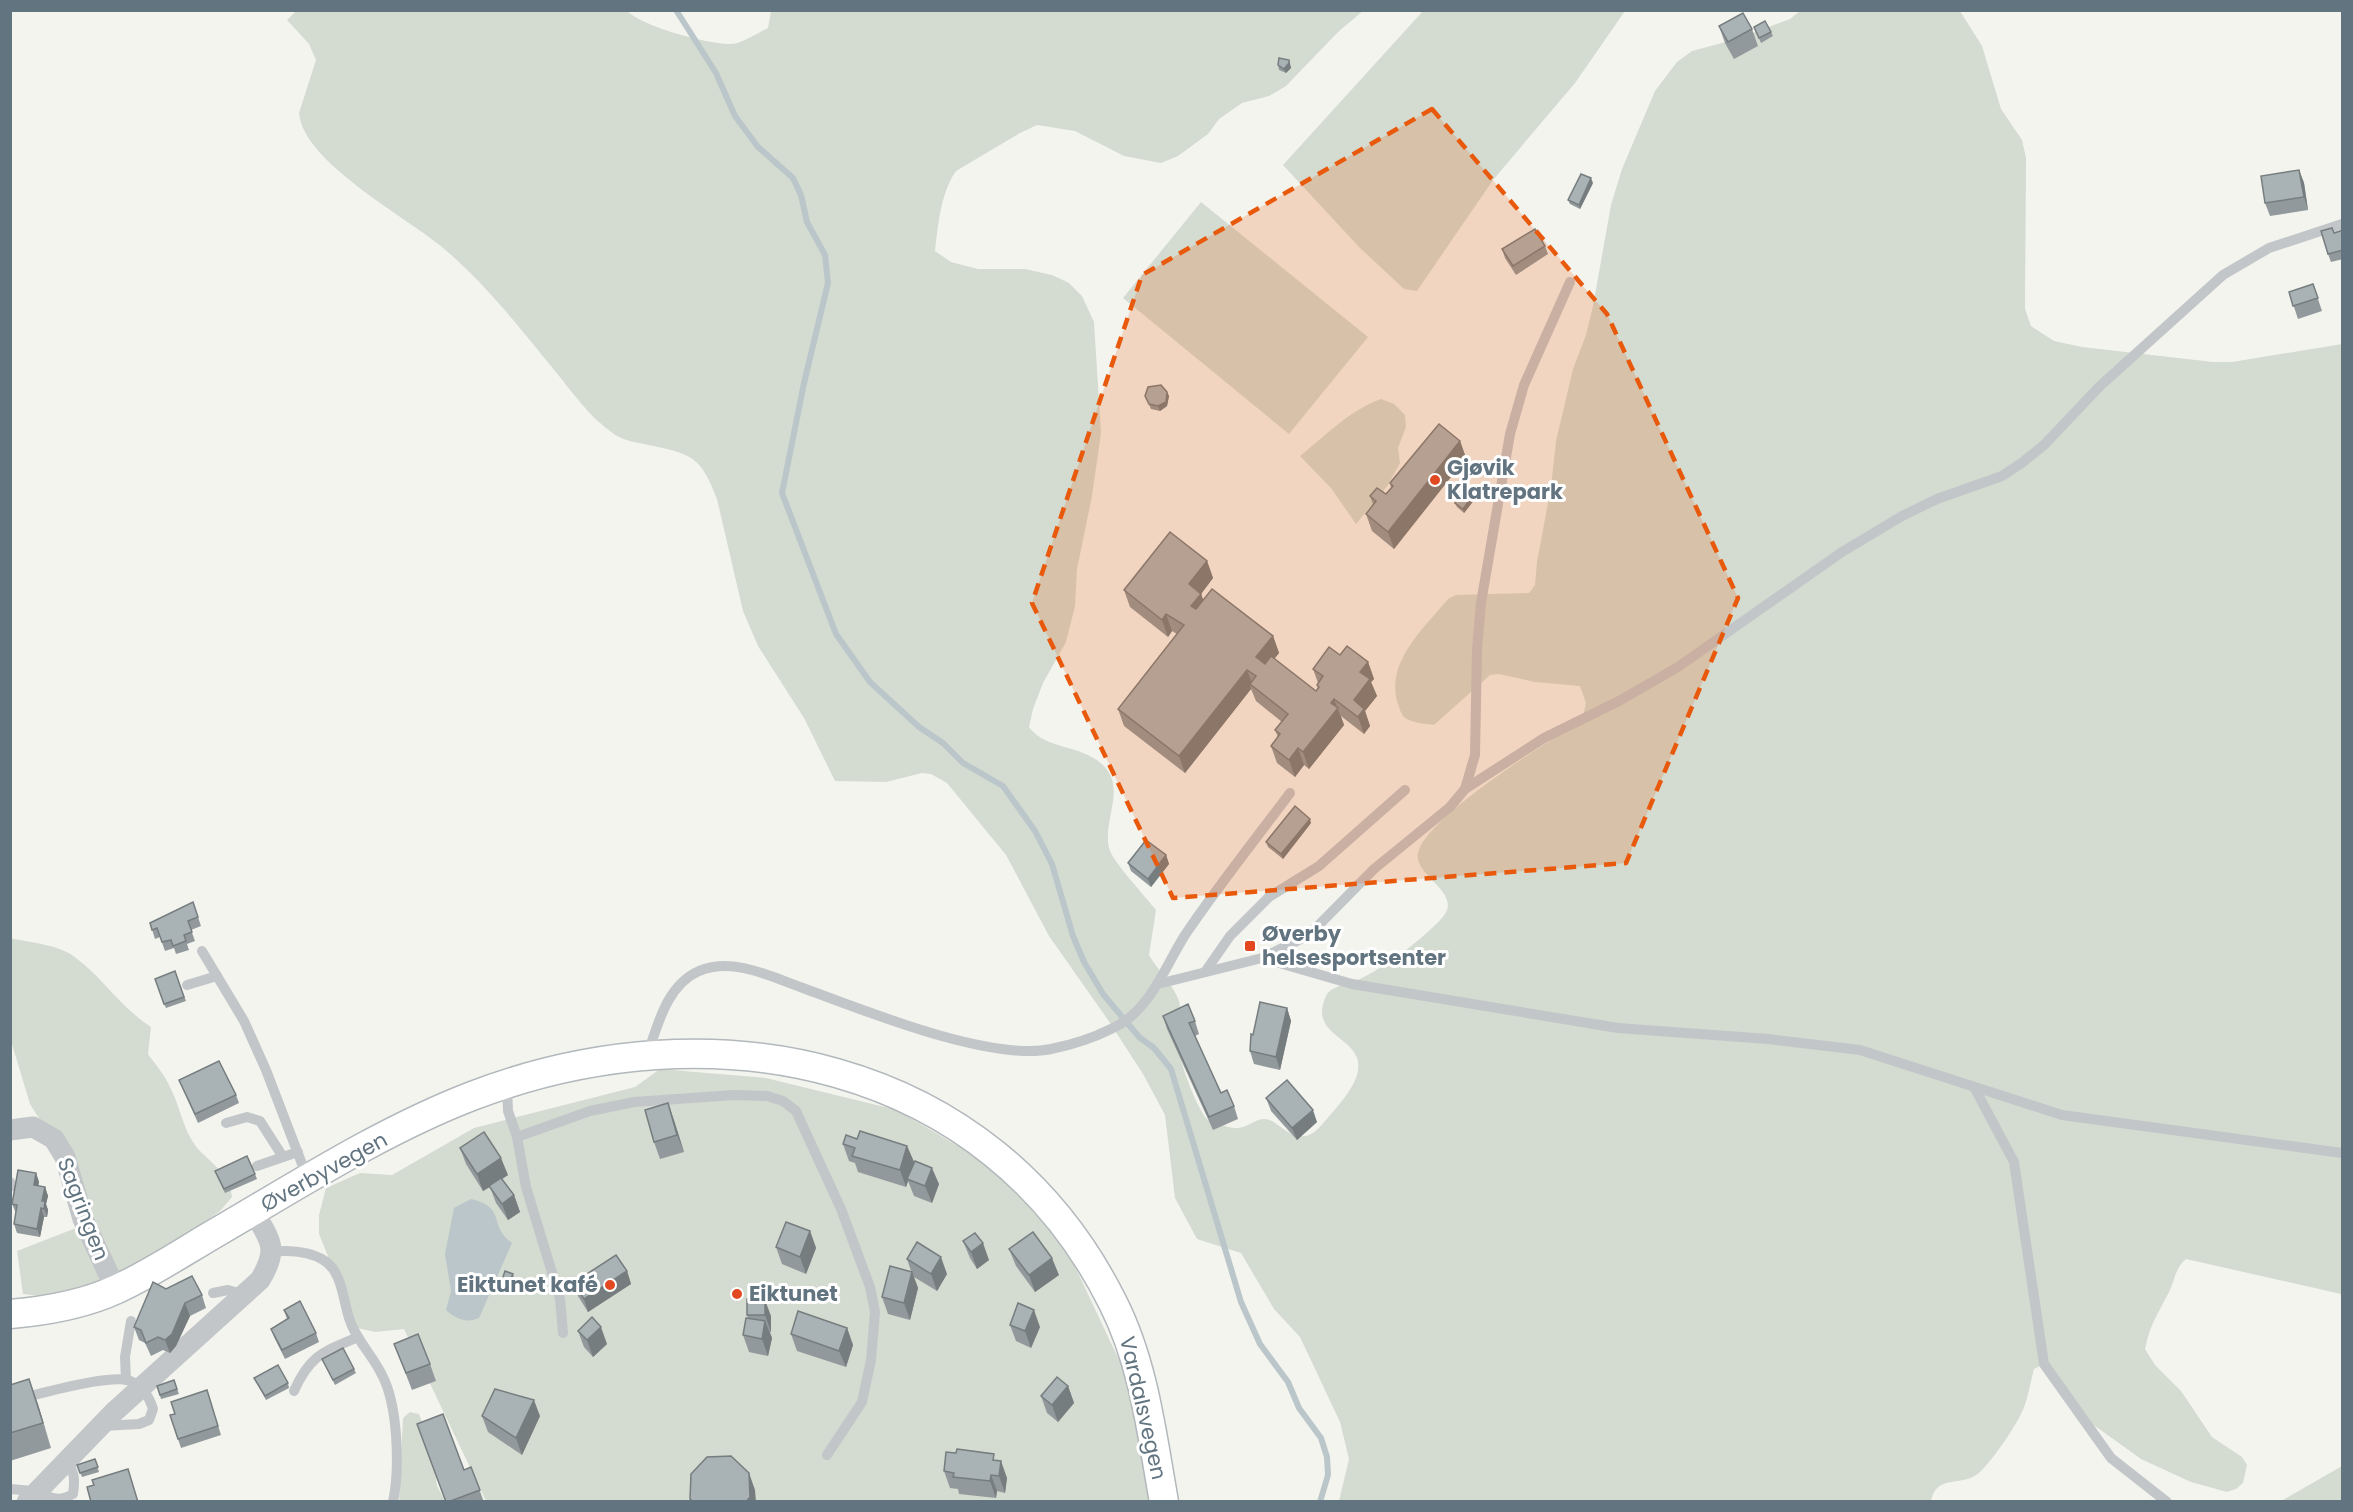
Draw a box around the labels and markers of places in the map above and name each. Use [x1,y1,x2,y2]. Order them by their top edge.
place label: Gjøvik Klatrepark [1447,453,1563,506]
marker: Gjøvik Klatrepark [1428,473,1442,487]
place label: Øverby helsesportsenter [1262,919,1446,972]
marker: Øverby helsesportsenter [1243,939,1257,953]
place label: Eiktunet kafé [457,1270,598,1299]
marker: Eiktunet kafé [603,1278,617,1292]
place label: Eiktunet [749,1279,838,1308]
marker: Eiktunet [730,1287,744,1301]

